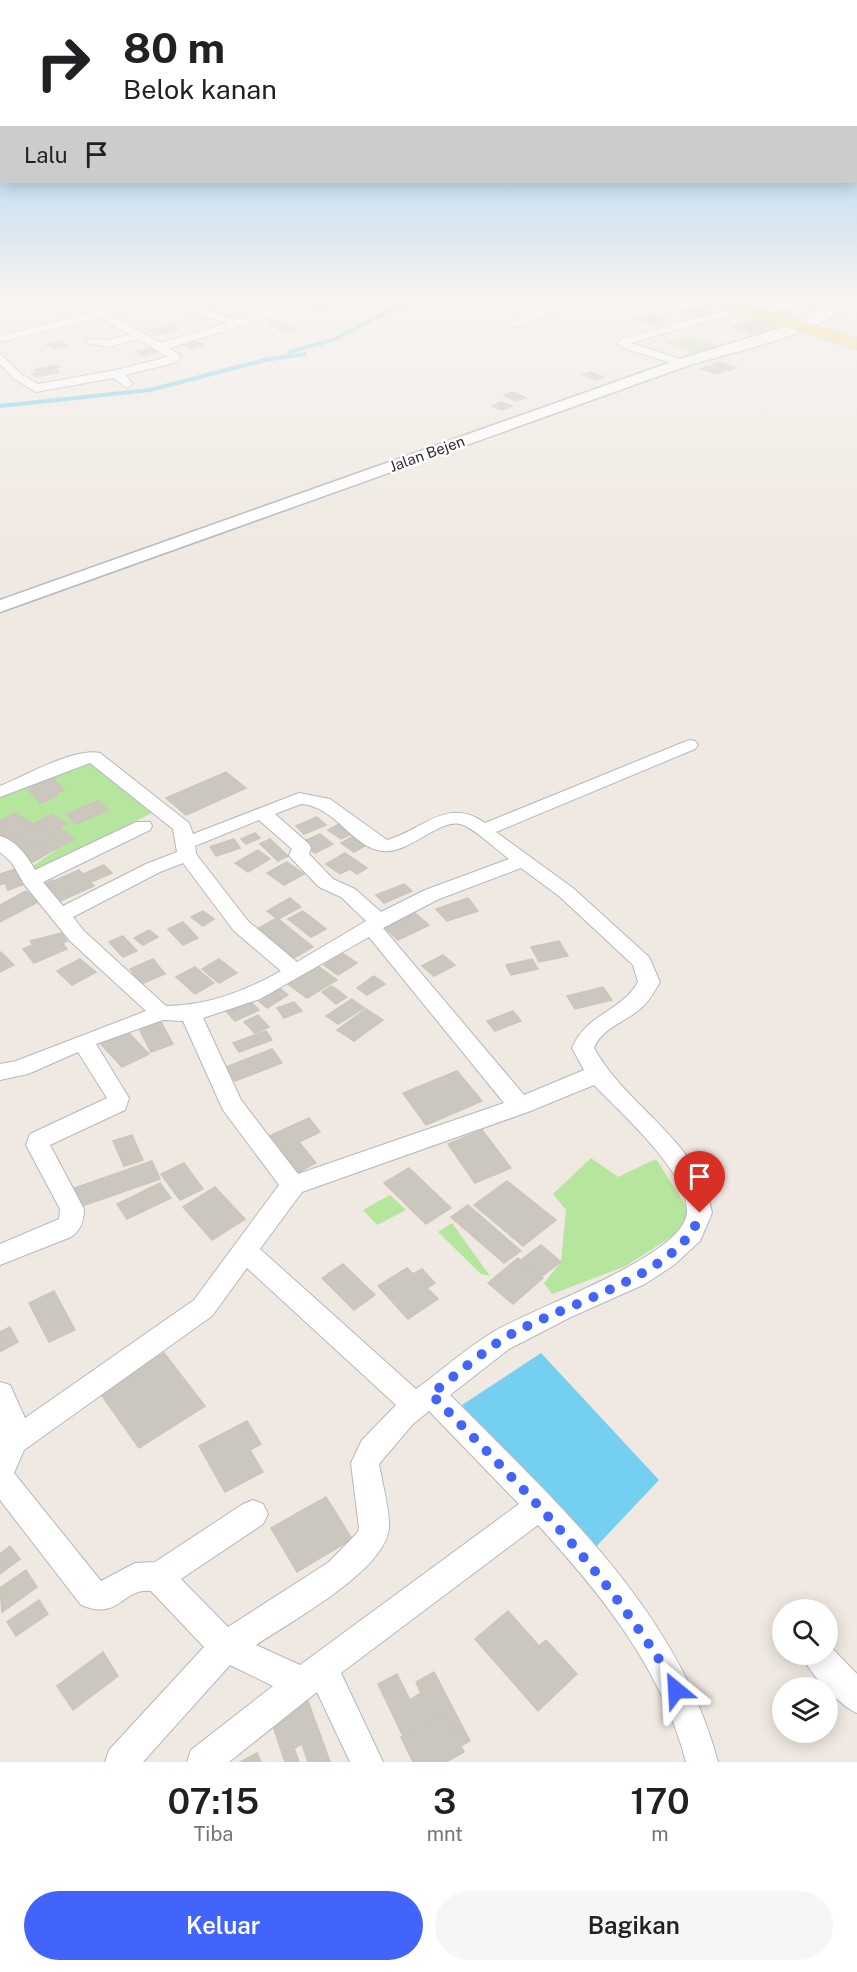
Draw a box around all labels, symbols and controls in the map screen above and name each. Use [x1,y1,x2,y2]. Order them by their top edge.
text: 80 m [123,23,225,72]
icon: right [24,24,102,102]
text: Belok kanan [123,73,277,105]
icon: arrive [80,138,113,171]
text: Lalu [24,142,68,168]
street label: Jalan Bejen [387,432,467,475]
pin [674,1151,725,1213]
icon: arrive [683,1160,716,1193]
map controls [772,1599,838,1743]
button: search [772,1599,838,1665]
position arrow [644,1658,708,1722]
button: layers [772,1677,838,1743]
text: 07:15 [167,1780,259,1822]
text: 3 [433,1780,456,1822]
text: 170 [630,1780,690,1822]
text: Tiba [193,1822,233,1846]
text: mnt [427,1822,463,1846]
text: m [651,1822,669,1846]
button: Keluar [24,1891,423,1960]
button: Bagikan [435,1891,833,1960]

